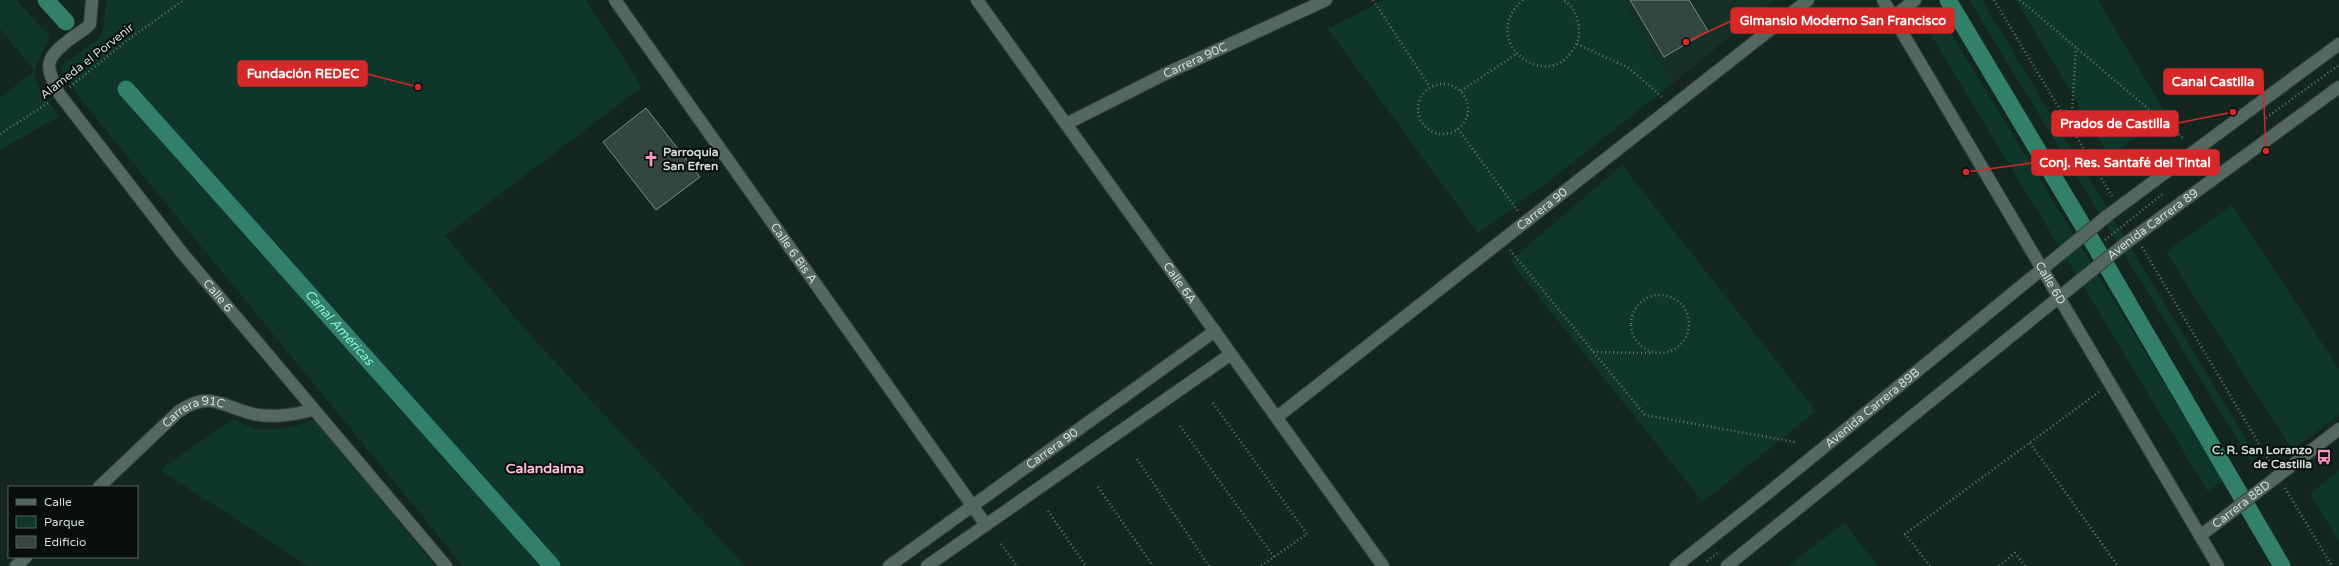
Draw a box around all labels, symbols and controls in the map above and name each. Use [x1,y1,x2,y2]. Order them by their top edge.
callout: Gimansio Moderno San Francisco [1731,8,1954,33]
text: Gimansio Moderno San Francisco [1740,13,1946,29]
street label: Alameda el Porvenir [38,20,137,102]
street label: Carrera 90C [1161,39,1229,81]
callout: Fundación REDEC [238,61,367,86]
text: Fundación REDEC [247,66,359,82]
callout: Canal Castilla [2164,69,2263,94]
text: Canal Castilla [2172,74,2254,90]
callout: Prados de Castilla [2052,111,2178,136]
text: Prados de Castilla [2060,116,2170,132]
place label: Parroquia San Efren [663,145,719,173]
church icon: Parroquia San Efren [642,150,660,168]
callout: Conj. Res. Santafé del Tintal [2032,150,2219,175]
text: Conj. Res. Santafé del Tintal [2039,155,2211,171]
street label: Carrera 90 [1514,184,1571,233]
street label: Avenida Carrera 89 [2104,186,2201,262]
street label: Calle 6 Bis A [768,220,820,286]
street label: Calle 6A [1160,259,1199,306]
street label: Calle 6D [2032,259,2069,307]
street label: Calle 6 [200,276,236,315]
water label: Canal Américas [301,287,378,369]
street label: Avenida Carrera 89B [1822,365,1922,451]
street label: Carrera 91C [159,394,227,430]
street label: Carrera 90 [1023,425,1081,472]
place label: C. R. San Loranzo de Castilla [2212,443,2312,471]
bus stop icon: C. R. San Loranzo de Castilla [2315,448,2333,466]
district label: Calandaima [506,460,584,477]
street label: Carrera 88D [2209,478,2273,531]
legend [8,486,138,558]
text: Calle [44,495,72,509]
text: Parque [44,515,85,529]
text: Edificio [44,535,86,549]

